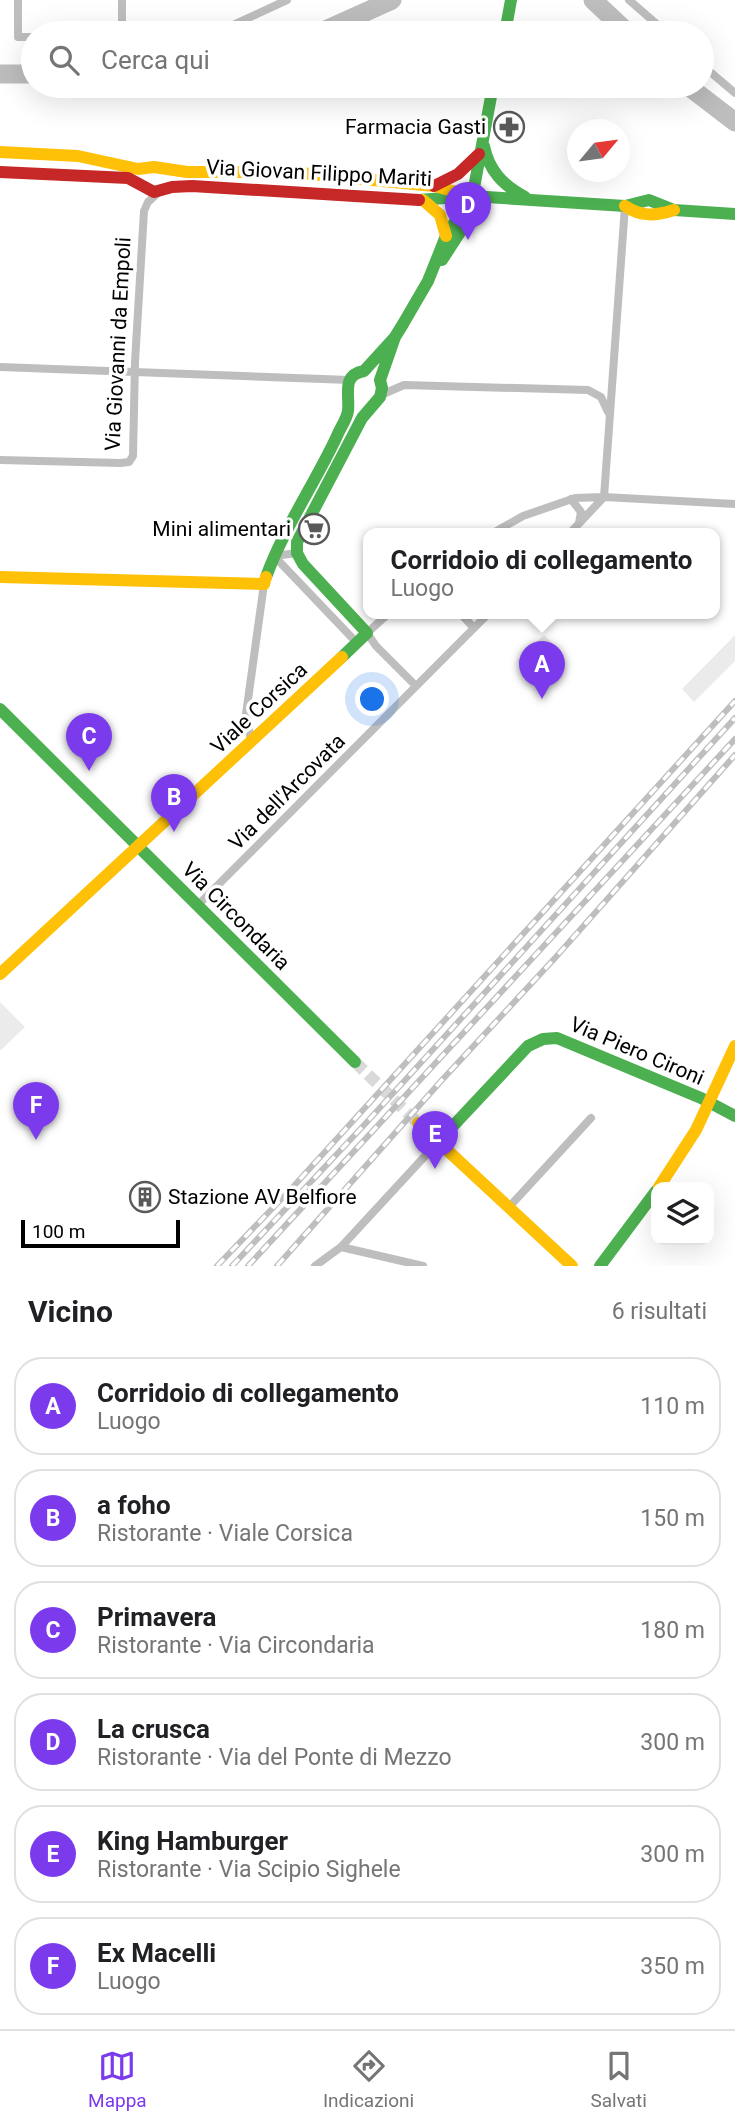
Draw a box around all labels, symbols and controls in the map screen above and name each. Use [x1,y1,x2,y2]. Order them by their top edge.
search box [21,21,714,98]
icon: search [45,41,83,79]
text: Cerca qui [101,45,210,75]
pharmacy icon: Farmacia Gasti [492,110,526,144]
place label: Farmacia Gasti [345,115,486,139]
north arrow [567,119,630,182]
street label: Via Giovan Filippo Mariti [205,155,433,191]
pin: D [445,182,491,240]
street label: Via Giovanni da Empoli [100,236,136,452]
supermarket icon: Mini alimentari [297,512,331,546]
place label: Mini alimentari [152,517,291,541]
popup [363,528,720,619]
text: Corridoio di collegamento [391,545,693,575]
text: Luogo [391,575,454,602]
pin: A [519,641,565,699]
street label: Viale Corsica [206,657,312,759]
your location [355,682,389,716]
pin: C [66,713,112,771]
street label: Via dell'Arcovata [224,729,350,855]
pin: B [151,774,197,832]
street label: Via Circondaria [177,857,295,975]
street label: Via Piero Cironi [566,1012,708,1090]
pin: F [13,1082,59,1140]
pin: E [412,1111,458,1169]
building icon: Stazione AV Belfiore [128,1180,162,1214]
map controls [651,1182,714,1245]
button: layers [651,1182,714,1245]
place label: Stazione AV Belfiore [168,1185,357,1209]
scale bar [21,1217,180,1249]
text: 100 m [32,1220,85,1243]
text: Vicino [28,1294,113,1329]
text: 6 risultati [612,1298,707,1325]
text: Corridoio di collegamento [97,1378,399,1408]
text: A [45,1393,61,1420]
text: 110 m [640,1393,705,1420]
text: Luogo [97,1408,161,1435]
text: a foho [97,1490,171,1520]
text: B [46,1505,60,1532]
text: 150 m [640,1505,705,1532]
text: Ristorante · Viale Corsica [97,1520,353,1547]
text: Primavera [97,1602,216,1632]
text: C [45,1617,61,1644]
text: 180 m [640,1617,705,1644]
text: Ristorante · Via Circondaria [97,1632,375,1659]
text: La crusca [97,1714,210,1744]
text: D [46,1729,60,1756]
text: 300 m [640,1729,705,1756]
text: Ristorante · Via del Ponte di Mezzo [97,1744,452,1771]
text: King Hamburger [97,1826,288,1856]
text: E [47,1841,59,1868]
text: 300 m [640,1841,705,1868]
text: Ristorante · Via Scipio Sighele [97,1856,401,1883]
text: Ex Macelli [97,1938,216,1968]
text: F [47,1953,59,1980]
text: 350 m [640,1953,705,1980]
text: Luogo [97,1968,161,1995]
tab: Mappa [88,2047,147,2112]
tab: Indicazioni [323,2047,414,2112]
tab: Salvati [590,2047,647,2112]

